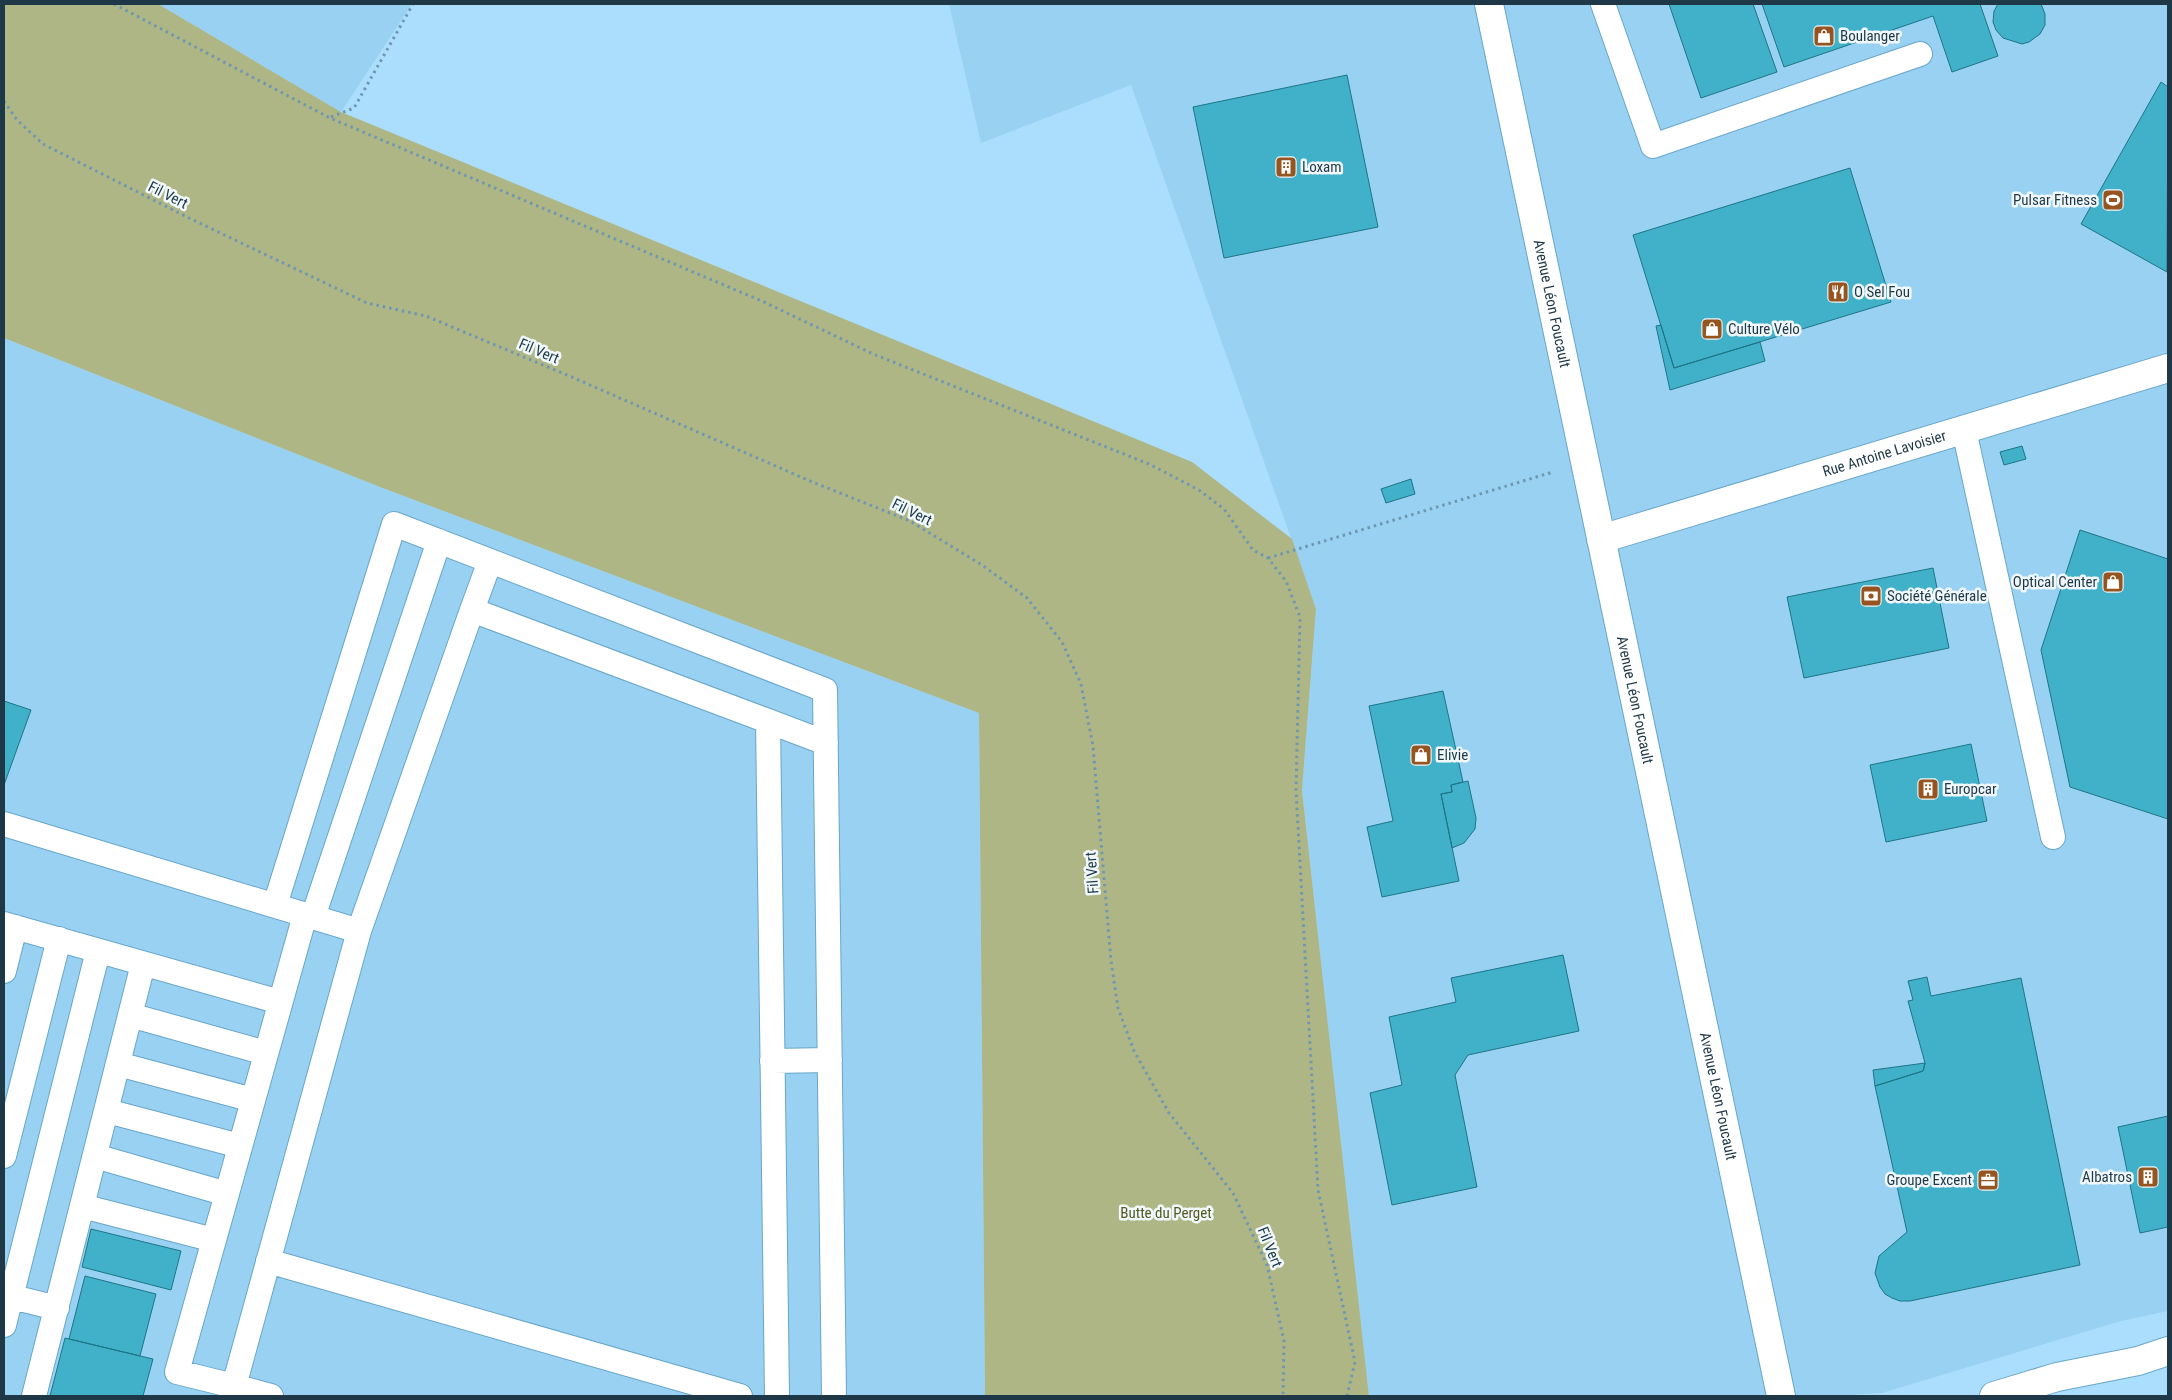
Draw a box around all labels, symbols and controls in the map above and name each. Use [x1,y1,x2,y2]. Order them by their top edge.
shop icon: Boulanger [1812,24,1836,48]
place label: Boulanger [1840,27,1900,45]
building icon: Loxam [1274,155,1298,179]
place label: Loxam [1302,158,1342,176]
street label: Fil Vert [145,177,191,213]
sports icon: Pulsar Fitness [2101,188,2125,212]
place label: Pulsar Fitness [2013,191,2097,209]
street label: Avenue Léon Foucault [1530,238,1574,369]
restaurant icon: O Sel Fou [1826,280,1850,304]
place label: O Sel Fou [1854,283,1910,301]
shop icon: Culture Vélo [1700,317,1724,341]
place label: Culture Vélo [1728,320,1800,338]
street label: Fil Vert [516,335,562,367]
street label: Rue Antoine Lavoisier [1820,426,1949,481]
street label: Fil Vert [889,495,935,529]
shop icon: Optical Center [2101,570,2125,594]
place label: Optical Center [2013,573,2097,591]
bank icon: Société Générale [1859,584,1883,608]
place label: Société Générale [1887,587,1987,605]
street label: Avenue Léon Foucault [1613,634,1657,765]
shop icon: Elivie [1409,743,1433,767]
place label: Elivie [1437,746,1468,764]
building icon: Europcar [1916,777,1940,801]
place label: Europcar [1944,780,1997,798]
street label: Fil Vert [1082,851,1102,895]
street label: Avenue Léon Foucault [1696,1031,1740,1162]
building icon: Albatros [2136,1165,2160,1189]
office icon: Groupe Excent [1976,1168,2000,1192]
place label: Albatros [2082,1168,2132,1186]
place label: Groupe Excent [1887,1171,1972,1189]
park label: Butte du Perget [1120,1204,1212,1222]
street label: Fil Vert [1254,1224,1286,1270]

